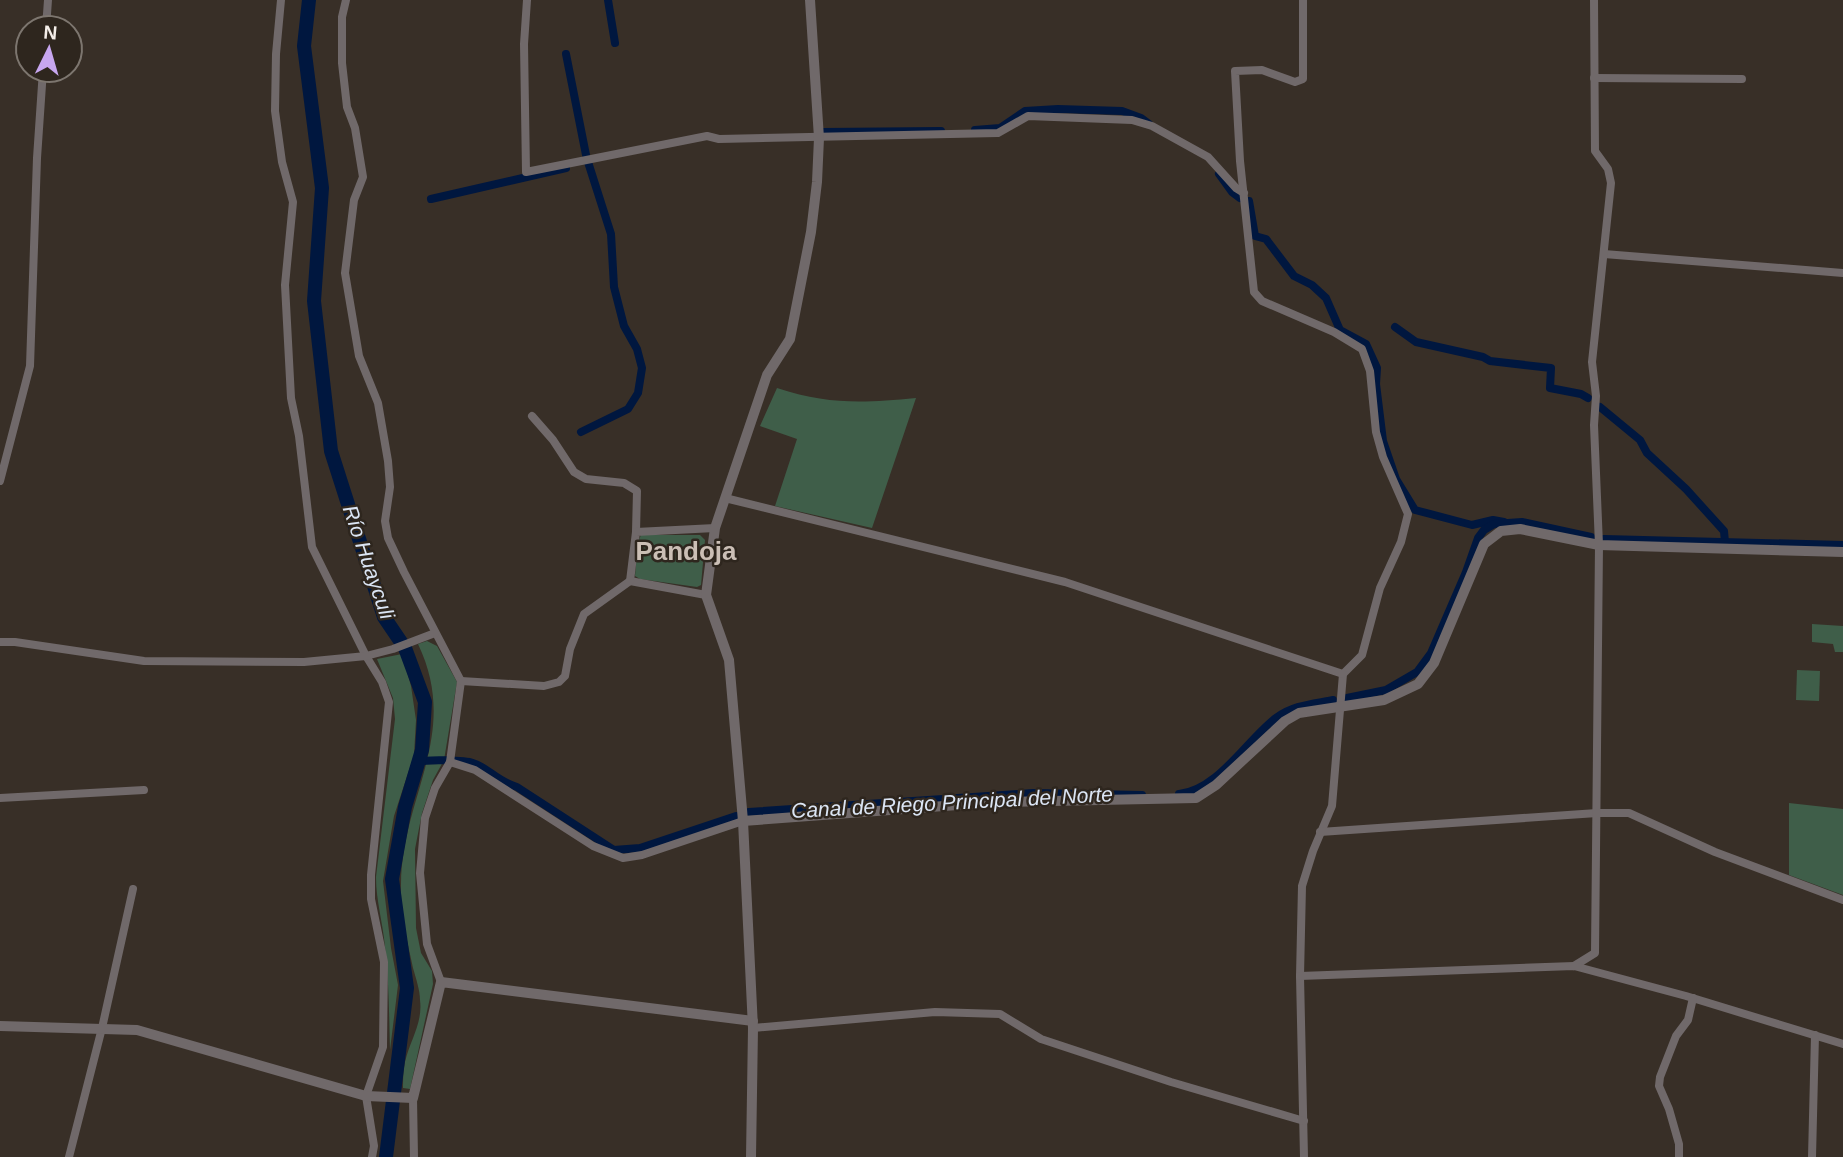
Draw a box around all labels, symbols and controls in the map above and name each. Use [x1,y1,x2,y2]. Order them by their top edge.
north arrow [14,14,84,84]
text: N [43,22,58,44]
water label: Río Huayculi [339,502,400,623]
district label: Pandoja [635,536,737,566]
water label: Canal de Riego Principal del Norte [791,782,1113,822]

